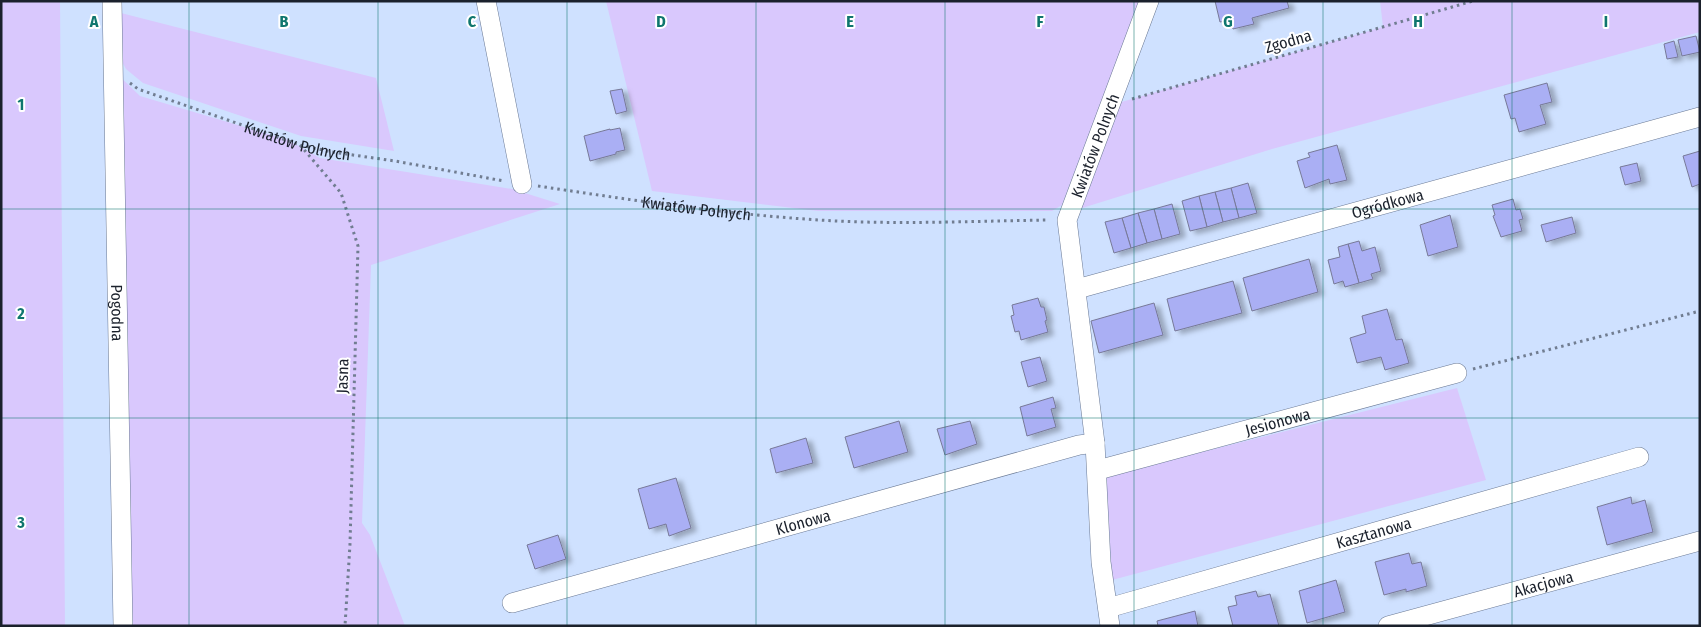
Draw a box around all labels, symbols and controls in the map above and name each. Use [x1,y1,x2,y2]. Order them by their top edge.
text: A [89,12,99,31]
text: B [280,12,289,31]
text: C [468,12,477,31]
text: D [656,12,666,31]
text: E [846,12,854,31]
text: F [1036,12,1044,31]
text: G [1223,12,1233,31]
text: H [1413,12,1423,31]
text: I [1604,12,1608,31]
street label: Zgodna [1263,26,1314,57]
street label: Kwiatów Polnych [1067,91,1123,200]
text: 1 [18,95,24,114]
street label: Kwiatów Polnych [242,117,352,165]
street label: Ogródkowa [1350,185,1426,223]
street label: Kwiatów Polnych [641,192,752,224]
street label: Pogodna [107,284,127,342]
text: 2 [16,304,25,323]
street label: Jasna [332,358,353,394]
street label: Jesionowa [1243,404,1312,440]
street label: Klonowa [774,506,833,539]
text: 3 [16,513,25,532]
street label: Kasztanowa [1334,513,1413,553]
street label: Akacjowa [1512,567,1576,601]

